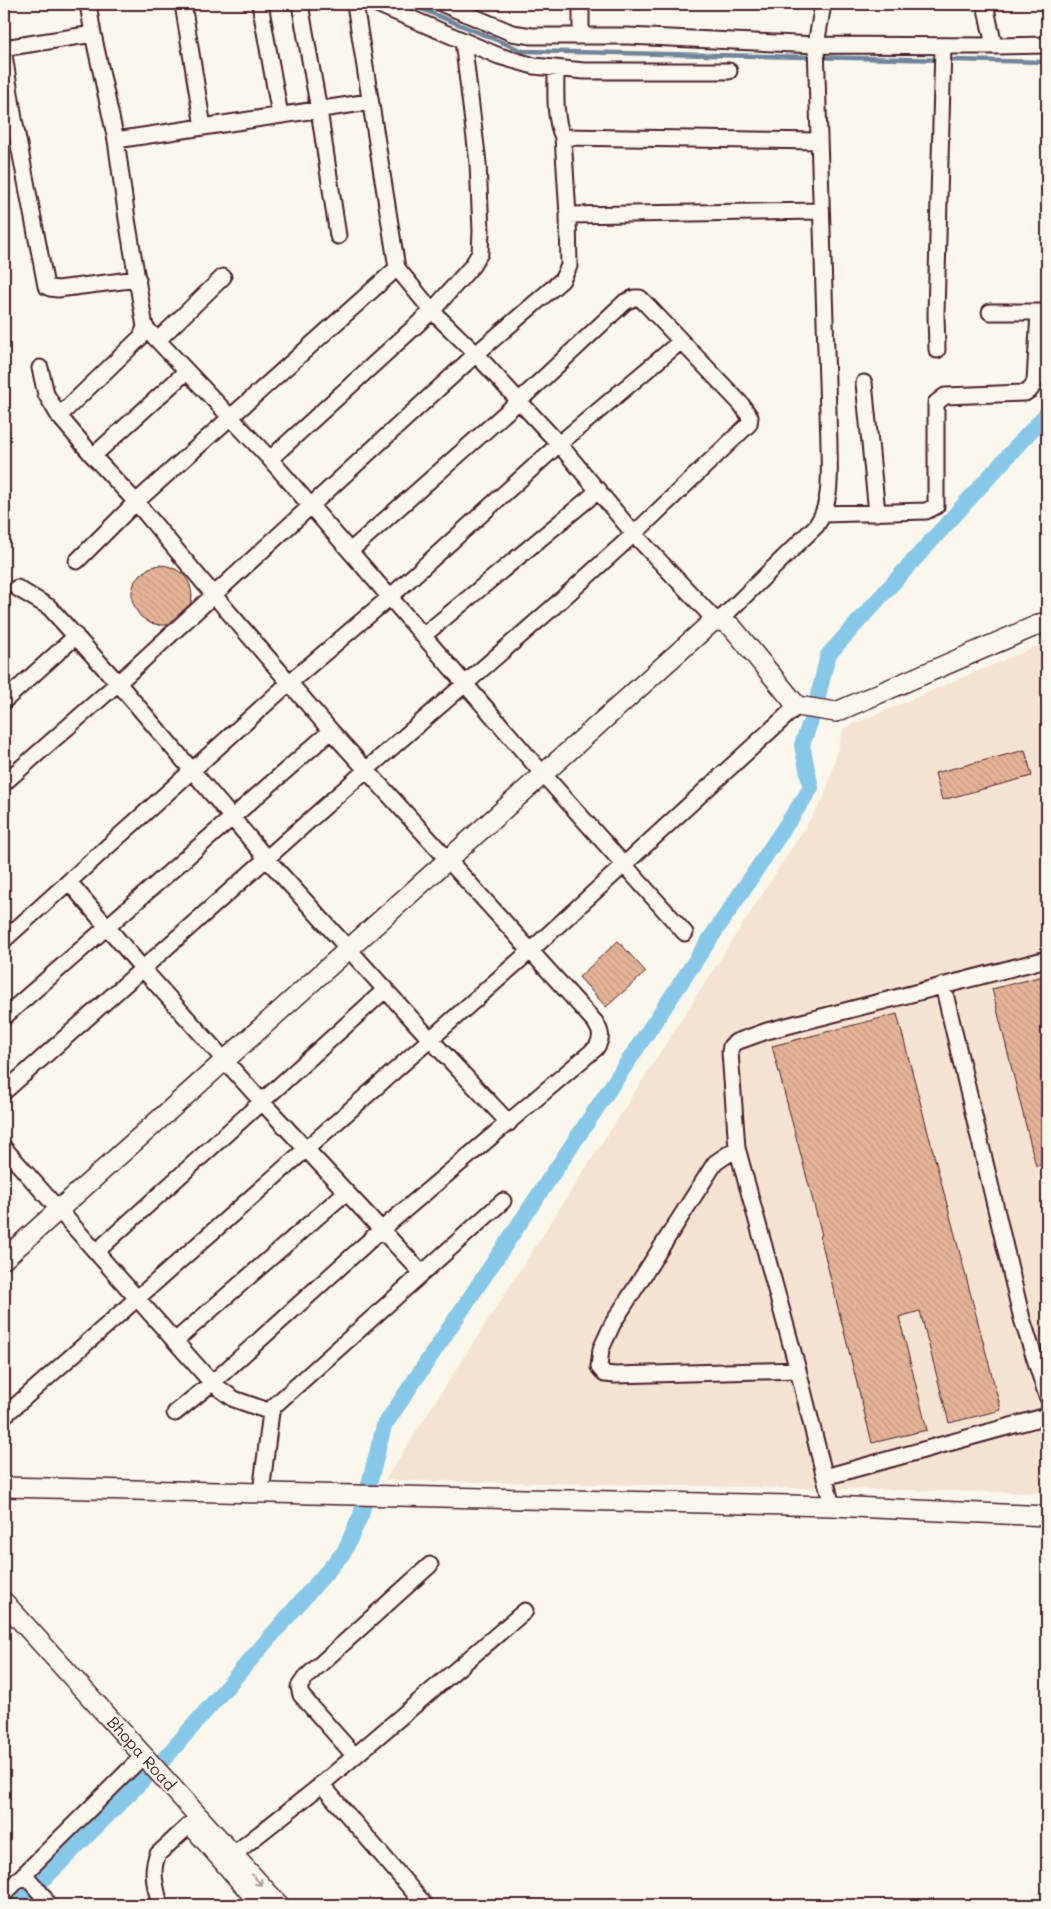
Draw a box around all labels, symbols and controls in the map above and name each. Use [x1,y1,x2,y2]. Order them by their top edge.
street label: Bhopa Road [103,1711,181,1795]
one-way arrow [251,1874,263,1887]

